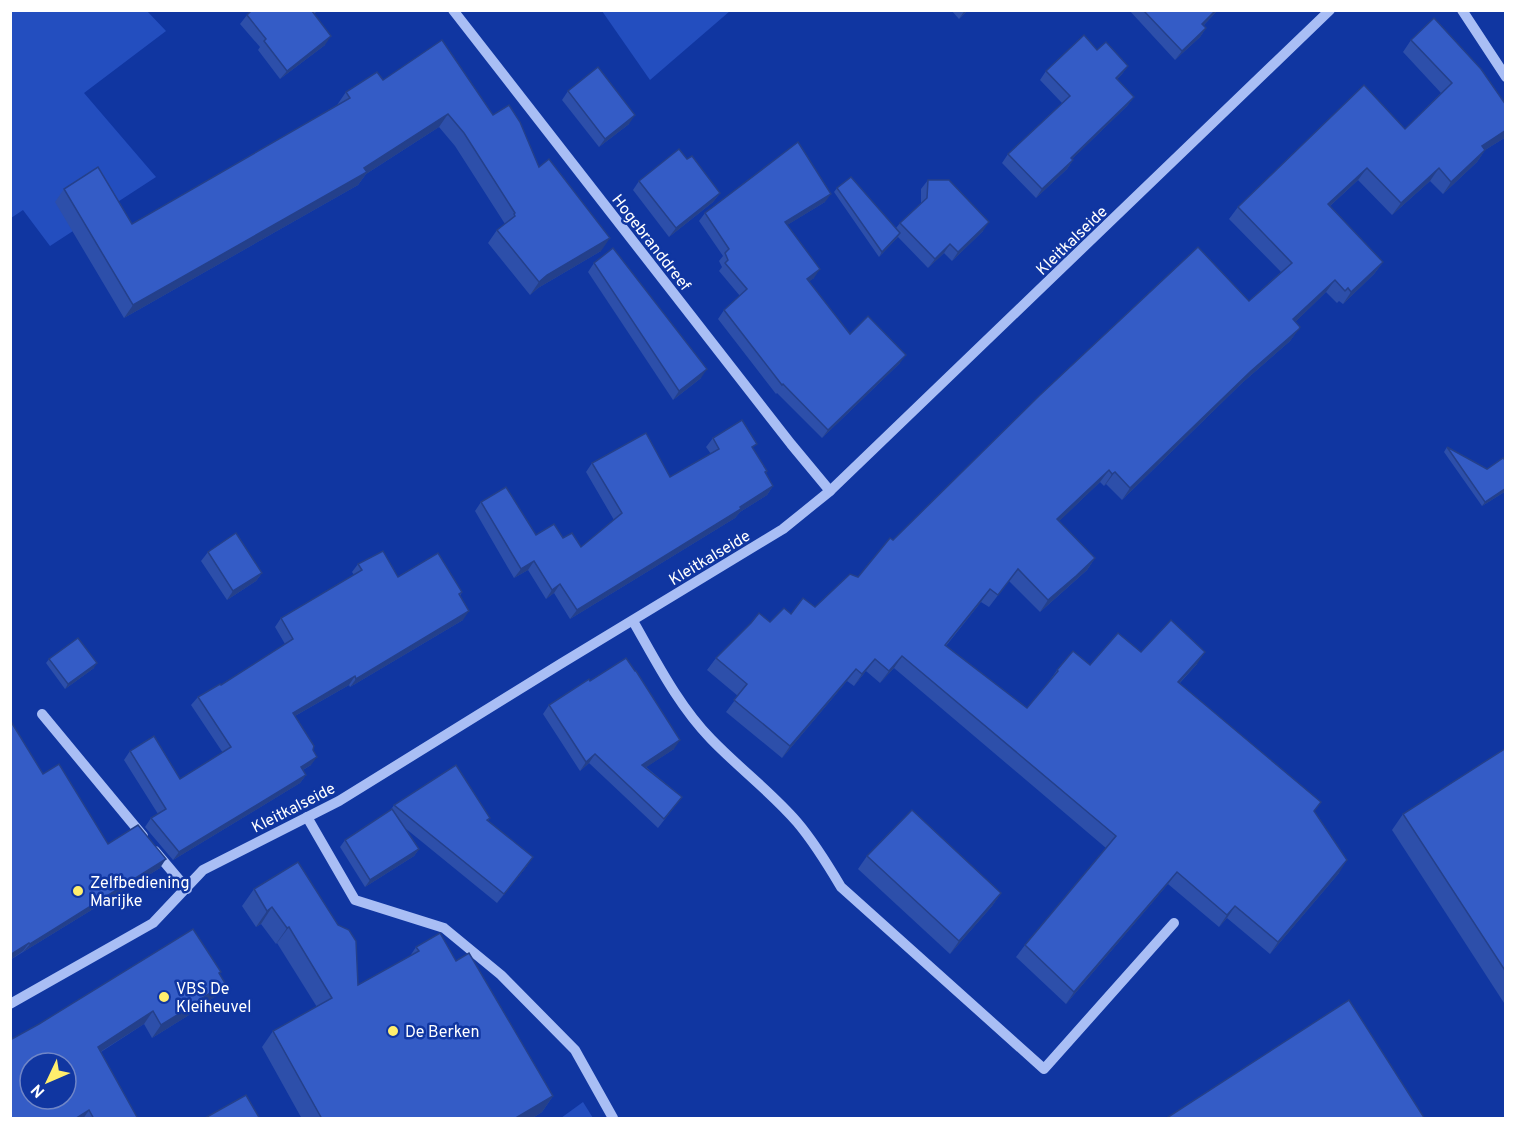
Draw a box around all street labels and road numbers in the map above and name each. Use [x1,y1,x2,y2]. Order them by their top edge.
street label: Hogebranddreef [607,191,695,296]
street label: Kleitkalseide [1033,202,1112,280]
street label: Kleitkalseide [666,527,754,591]
street label: Kleitkalseide [249,779,339,838]

